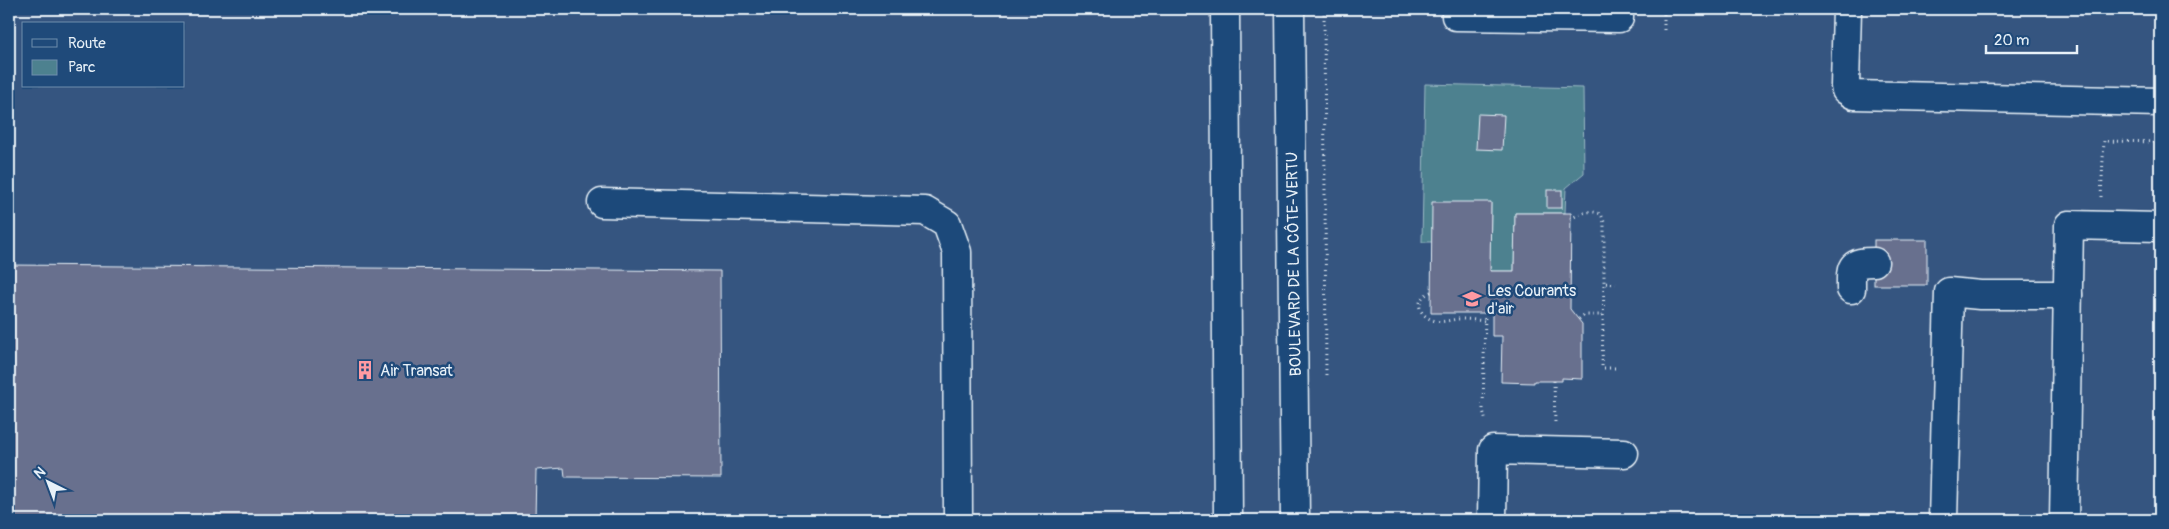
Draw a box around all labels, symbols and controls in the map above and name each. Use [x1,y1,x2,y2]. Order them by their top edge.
legend [22,22,185,88]
scale bar [1986,22,2078,54]
text: 20 m [1994,31,2029,50]
text: Route [68,34,106,53]
text: Parc [68,58,96,77]
street label: BOULEVARD DE LA CÔTE-VERTU [1282,151,1306,376]
place label: Les Courants d'air [1487,281,1576,319]
school or university icon: Les Courants d'air [1461,288,1483,310]
building icon: Air Transat [354,359,376,381]
place label: Air Transat [380,361,453,381]
north arrow [22,456,72,506]
text: N [30,463,49,482]

